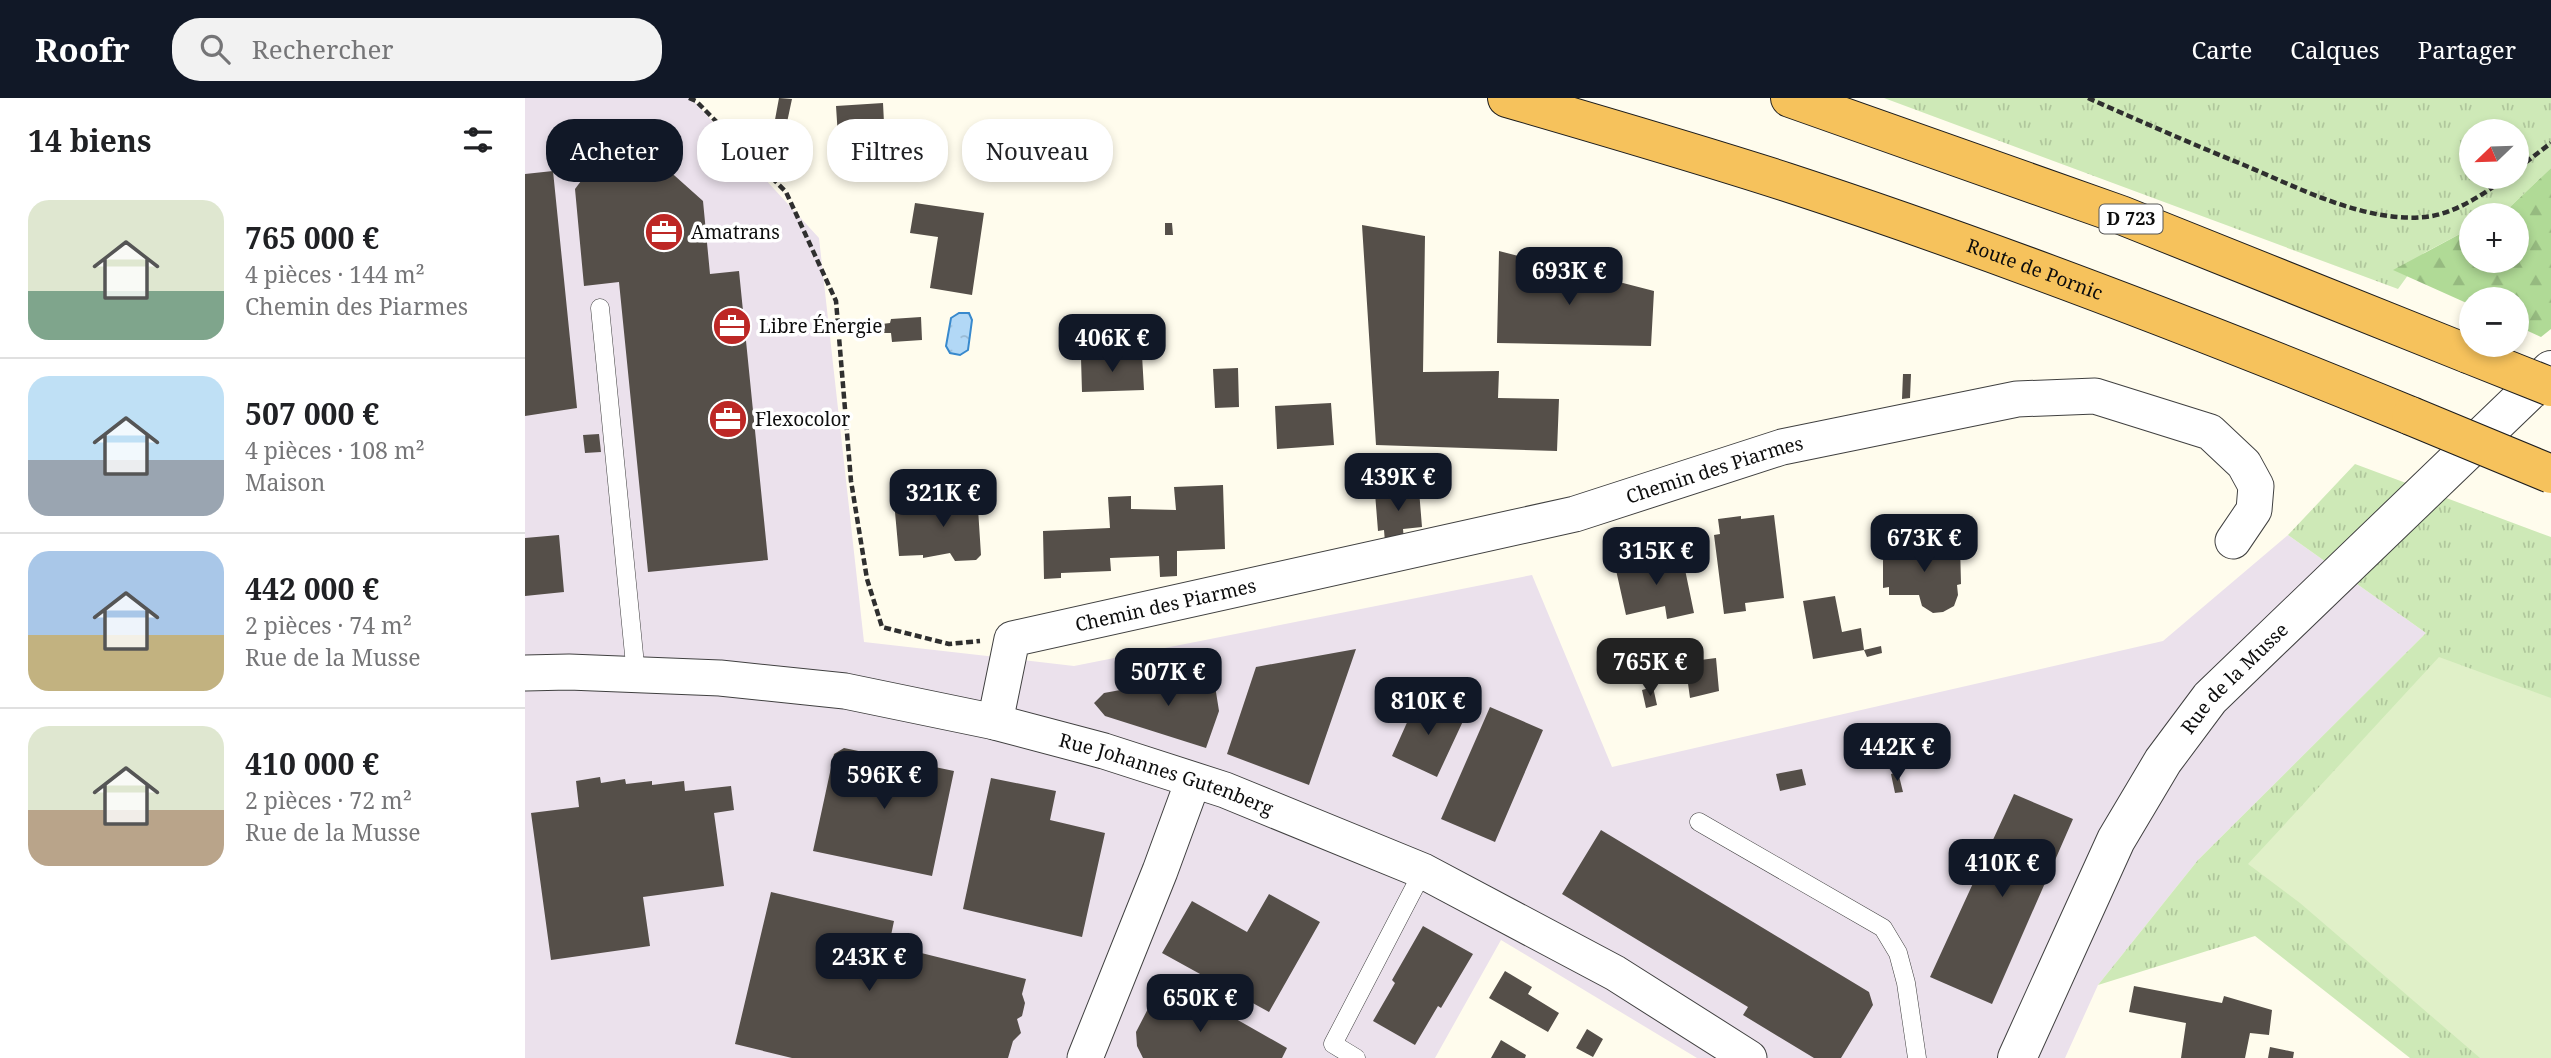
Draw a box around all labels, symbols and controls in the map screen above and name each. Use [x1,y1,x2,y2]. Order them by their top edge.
search box [172,18,662,81]
text: Roofr [35,27,130,72]
icon: search [196,30,234,68]
text: Rechercher [252,31,394,67]
text: Carte [2192,33,2252,66]
text: Calques [2290,33,2380,66]
text: Partager [2418,33,2516,66]
chip: Acheter [546,119,683,182]
chip: Louer [697,119,813,182]
chip: Filtres [827,119,948,182]
chip: Nouveau [962,119,1113,182]
north arrow [2459,119,2529,189]
map controls [2459,119,2529,357]
text: 14 biens [28,120,151,161]
icon: filters [459,121,497,159]
button: + [2459,203,2529,273]
road number: D 723 [2099,204,2163,234]
office icon: Amatrans [643,211,685,253]
text: 765 000 € [245,217,379,258]
place label: Amatrans [691,219,780,245]
icon: home [84,228,168,312]
street label: Route de Pornic [1963,232,2107,306]
pin: 693K € [1512,248,1626,307]
text: 693K € [1532,254,1606,286]
text: 4 pièces · 144 m² [245,258,425,290]
button: − [2459,287,2529,357]
text: Chemin des Piarmes [245,290,468,322]
office icon: Libre Énergie [711,305,753,347]
place label: Libre Énergie [759,313,882,339]
pin: 406K € [1055,314,1169,374]
text: 406K € [1075,321,1149,353]
text: 507 000 € [245,393,379,434]
office icon: Flexocolor [707,398,749,440]
icon: home [84,404,168,488]
place label: Flexocolor [755,406,850,432]
street label: Chemin des Piarmes [1623,430,1805,510]
text: 4 pièces · 108 m² [245,434,425,466]
pin: 439K € [1341,454,1455,513]
text: 439K € [1361,460,1435,492]
text: Maison [245,466,325,498]
pin: 321K € [886,470,1000,529]
text: 321K € [906,476,980,508]
pin: 673K € [1867,514,1981,574]
text: 673K € [1887,521,1961,553]
pin: 315K € [1599,528,1713,587]
text: 315K € [1619,534,1693,566]
text: 442 000 € [245,568,379,609]
street label: Chemin des Piarmes [1073,572,1258,638]
icon: home [84,579,168,663]
text: 2 pièces · 74 m² [245,609,412,641]
street label: Rue de la Musse [2175,617,2294,739]
pin: 765K € [1593,638,1707,698]
text: Rue de la Musse [245,641,421,673]
text: 765K € [1613,645,1687,677]
pin: 507K € [1111,648,1225,708]
text: 507K € [1131,655,1205,687]
pin: 810K € [1371,678,1485,737]
text: 810K € [1391,684,1465,716]
pin: 442K € [1840,724,1954,783]
street label: Rue Johannes Gutenberg [1056,727,1277,821]
text: 442K € [1860,730,1934,762]
text: 410 000 € [245,743,379,784]
pin: 596K € [827,752,941,811]
icon: home [84,754,168,838]
text: 596K € [847,758,921,790]
text: 2 pièces · 72 m² [245,784,412,816]
text: Rue de la Musse [245,816,421,848]
pin: 410K € [1945,840,2059,899]
text: 410K € [1965,846,2039,878]
pin: 243K € [812,934,926,993]
text: 243K € [832,940,906,972]
pin: 650K € [1143,974,1257,1034]
text: 650K € [1163,981,1237,1013]

